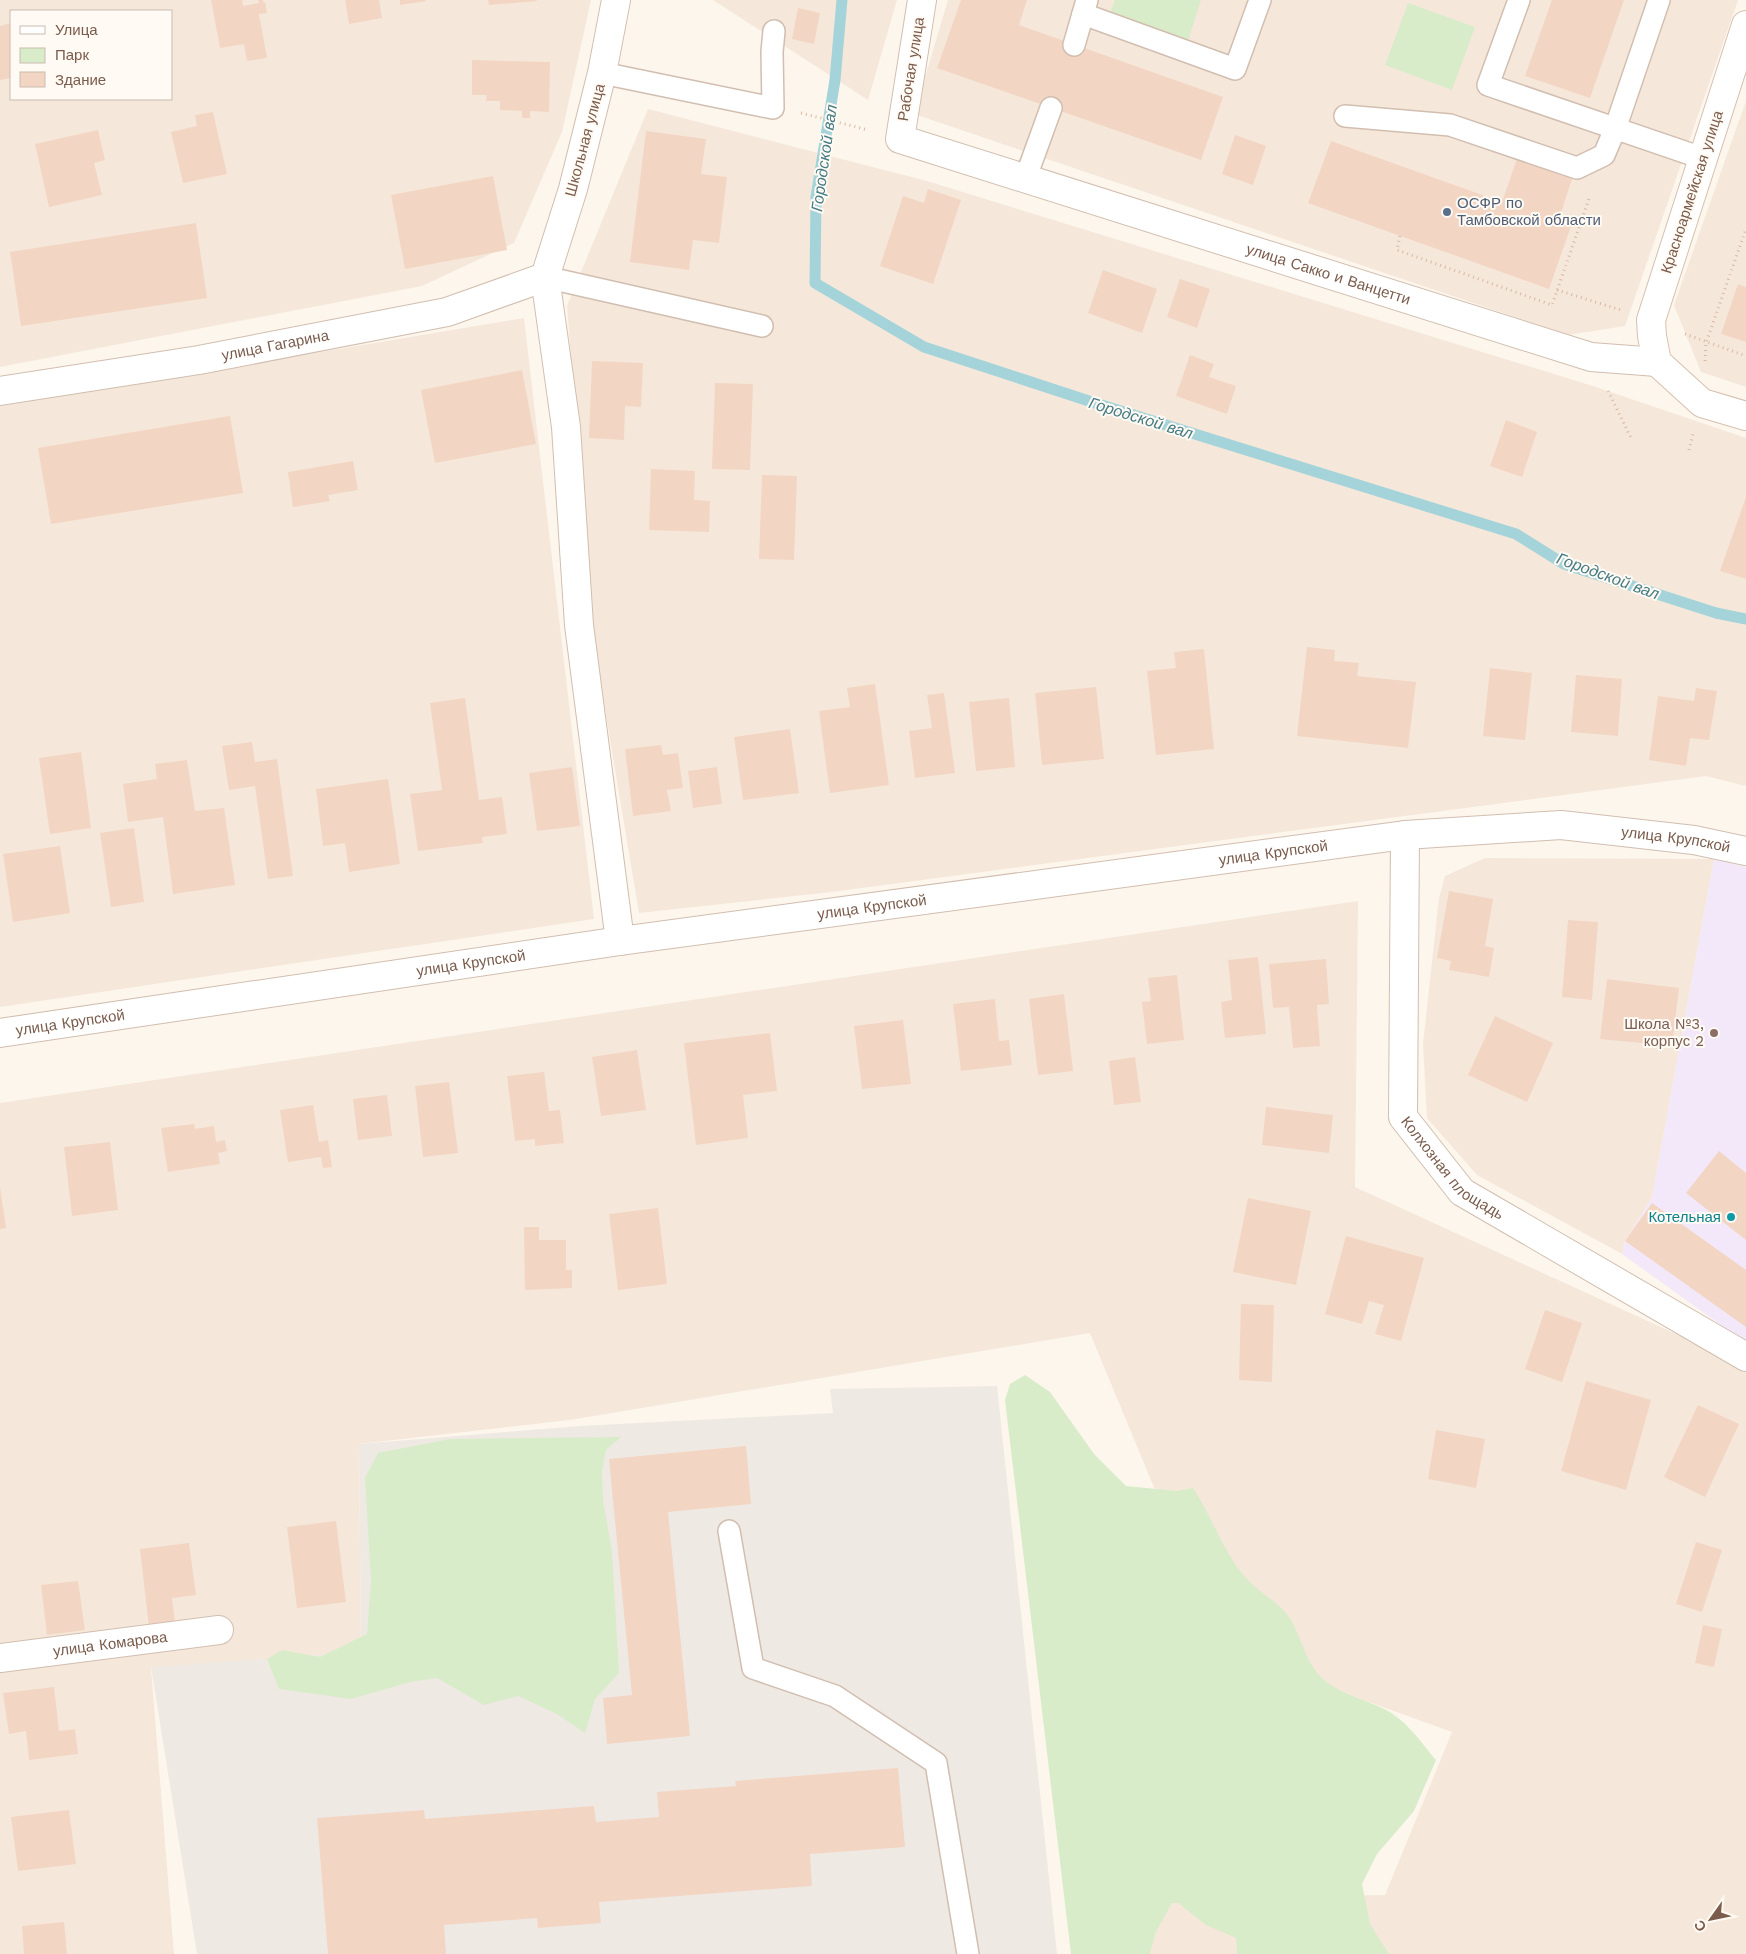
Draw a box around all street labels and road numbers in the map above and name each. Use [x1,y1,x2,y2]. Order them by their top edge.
street label: Рабочая улица [894,15,928,122]
street label: Школьная улица [561,81,609,198]
street label: Красноармейская улица [1657,108,1727,276]
street label: улица Сакко и Ванцетти [1244,240,1413,308]
street label: улица Гагарина [220,326,331,364]
street label: улица Крупской [1620,823,1732,856]
street label: улица Крупской [1218,837,1329,869]
street label: улица Крупской [816,891,928,923]
street label: улица Крупской [415,946,527,980]
street label: улица Крупской [15,1006,126,1040]
street label: Колхозная площадь [1397,1113,1507,1223]
street label: улица Комарова [52,1628,169,1660]

